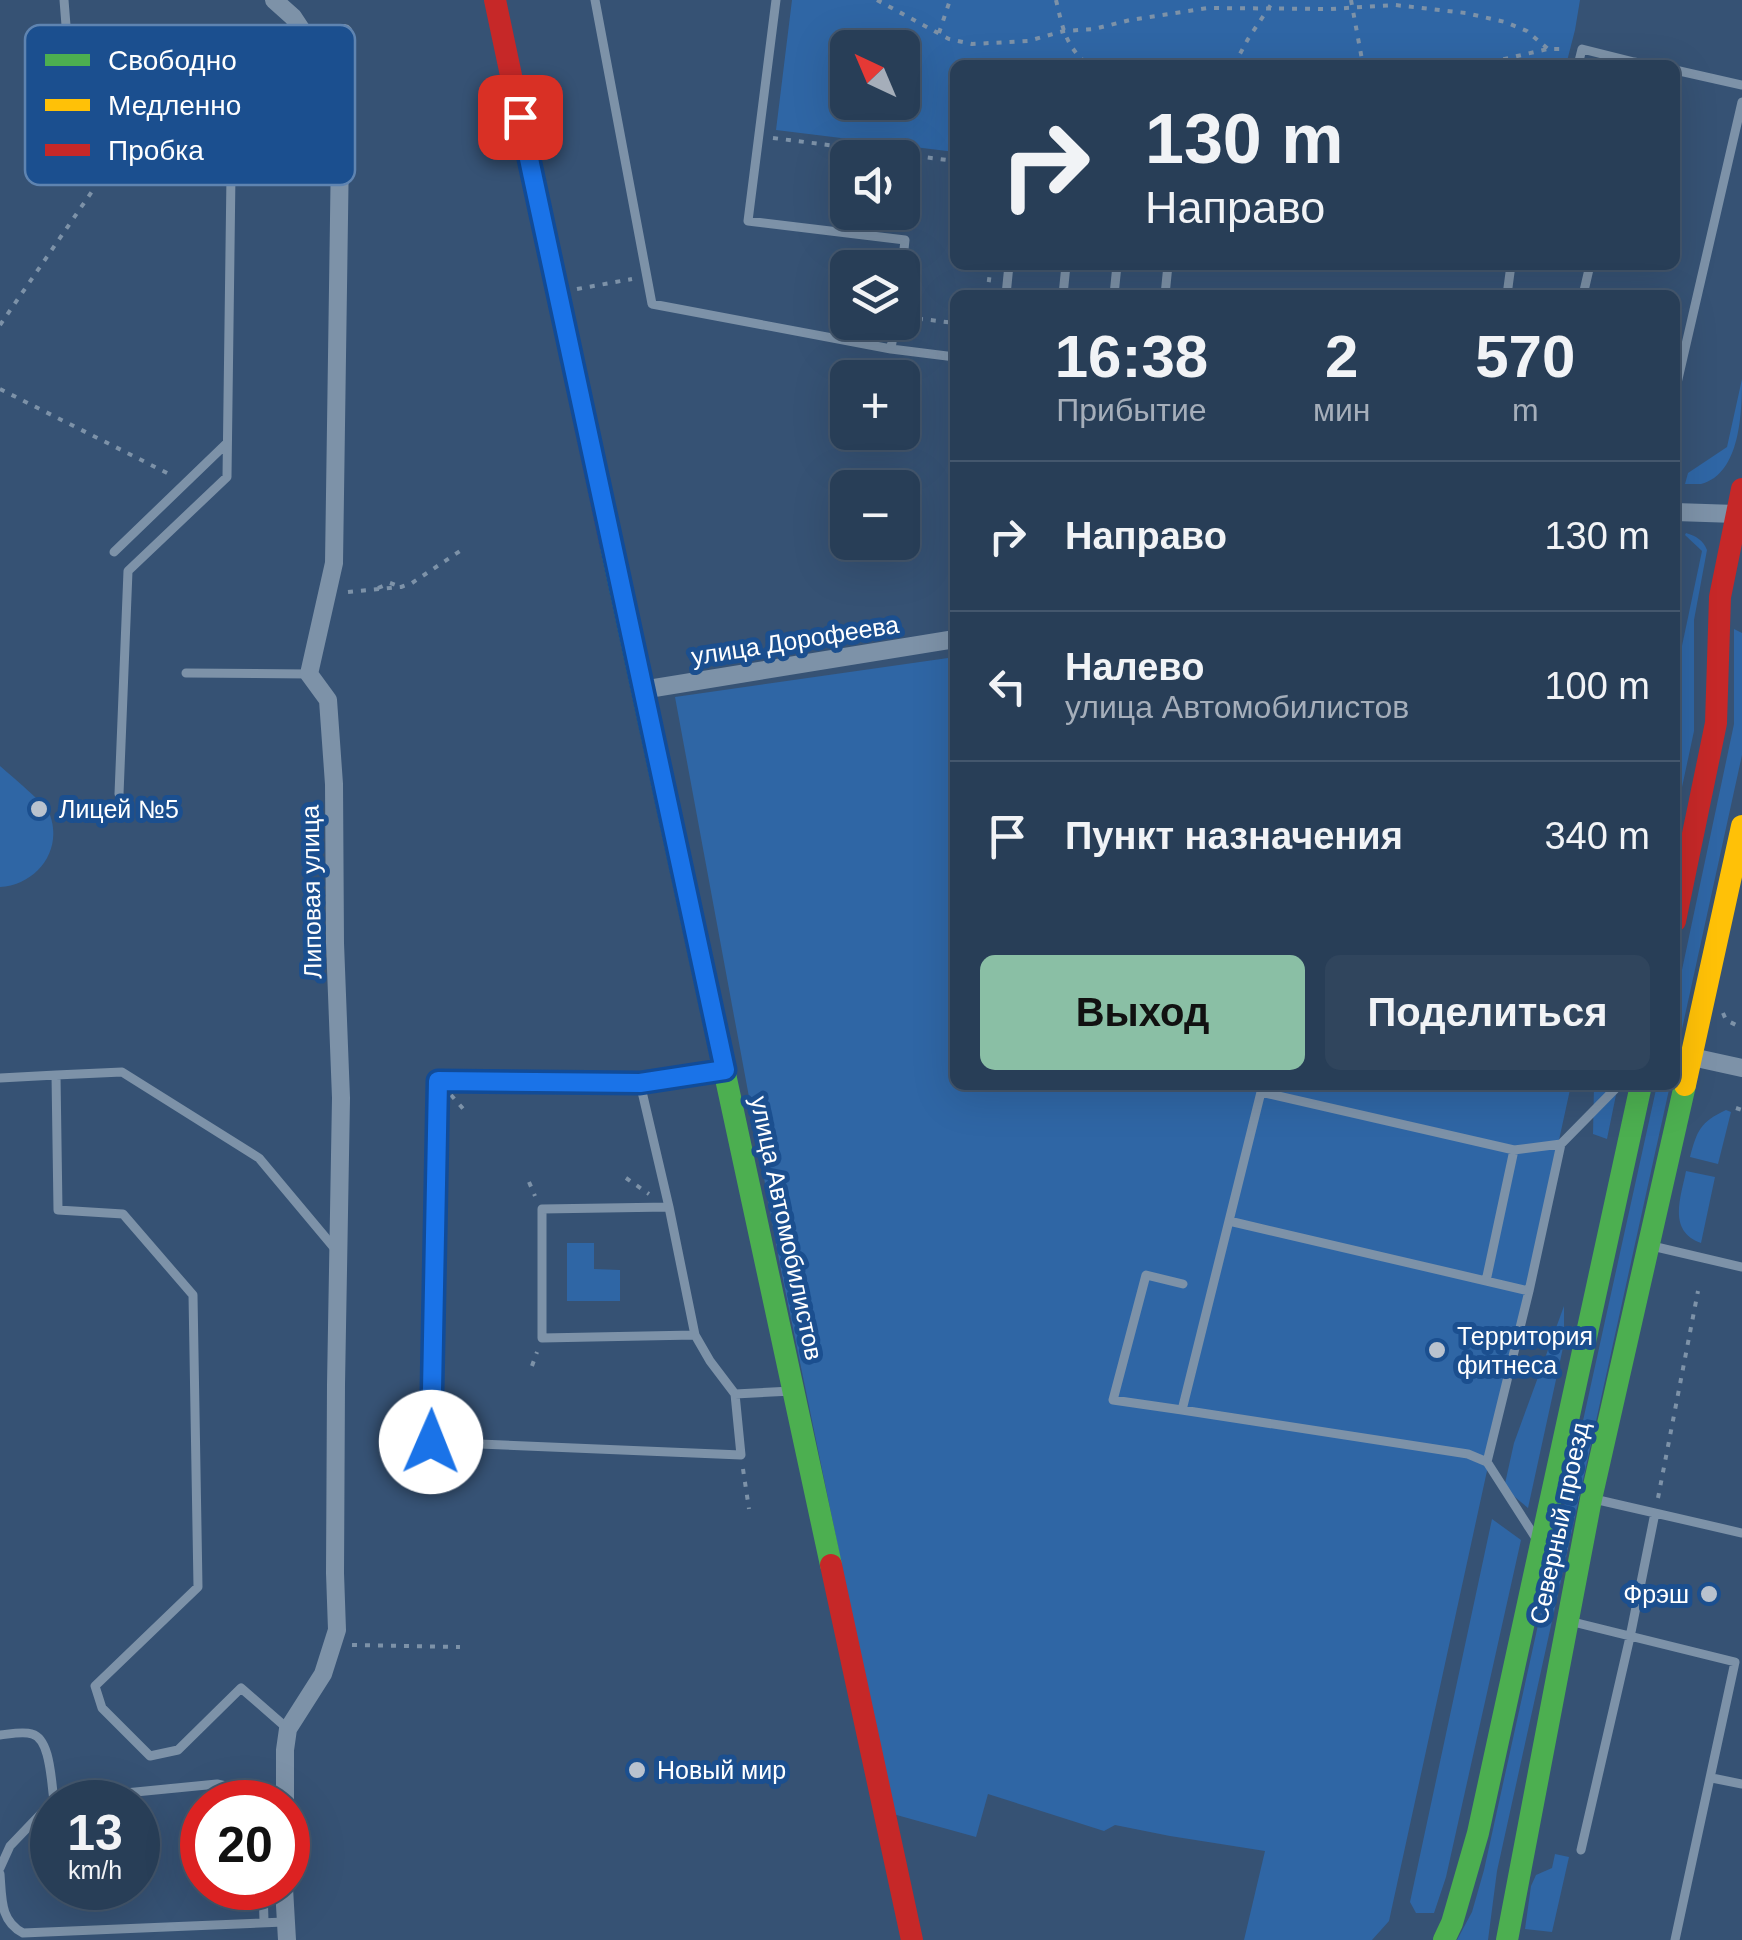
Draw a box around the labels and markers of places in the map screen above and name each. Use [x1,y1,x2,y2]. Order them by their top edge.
pin [478,75,563,160]
place label: Лицей №5 [59,795,179,823]
marker: Лицей №5 [28,798,50,820]
place label: Территория фитнеса [1457,1322,1593,1379]
marker: Территория фитнеса [1426,1339,1448,1361]
place label: Фрэш [1623,1580,1689,1608]
marker: Фрэш [1698,1583,1720,1605]
place label: Новый мир [657,1756,786,1784]
marker: Новый мир [626,1759,648,1781]

